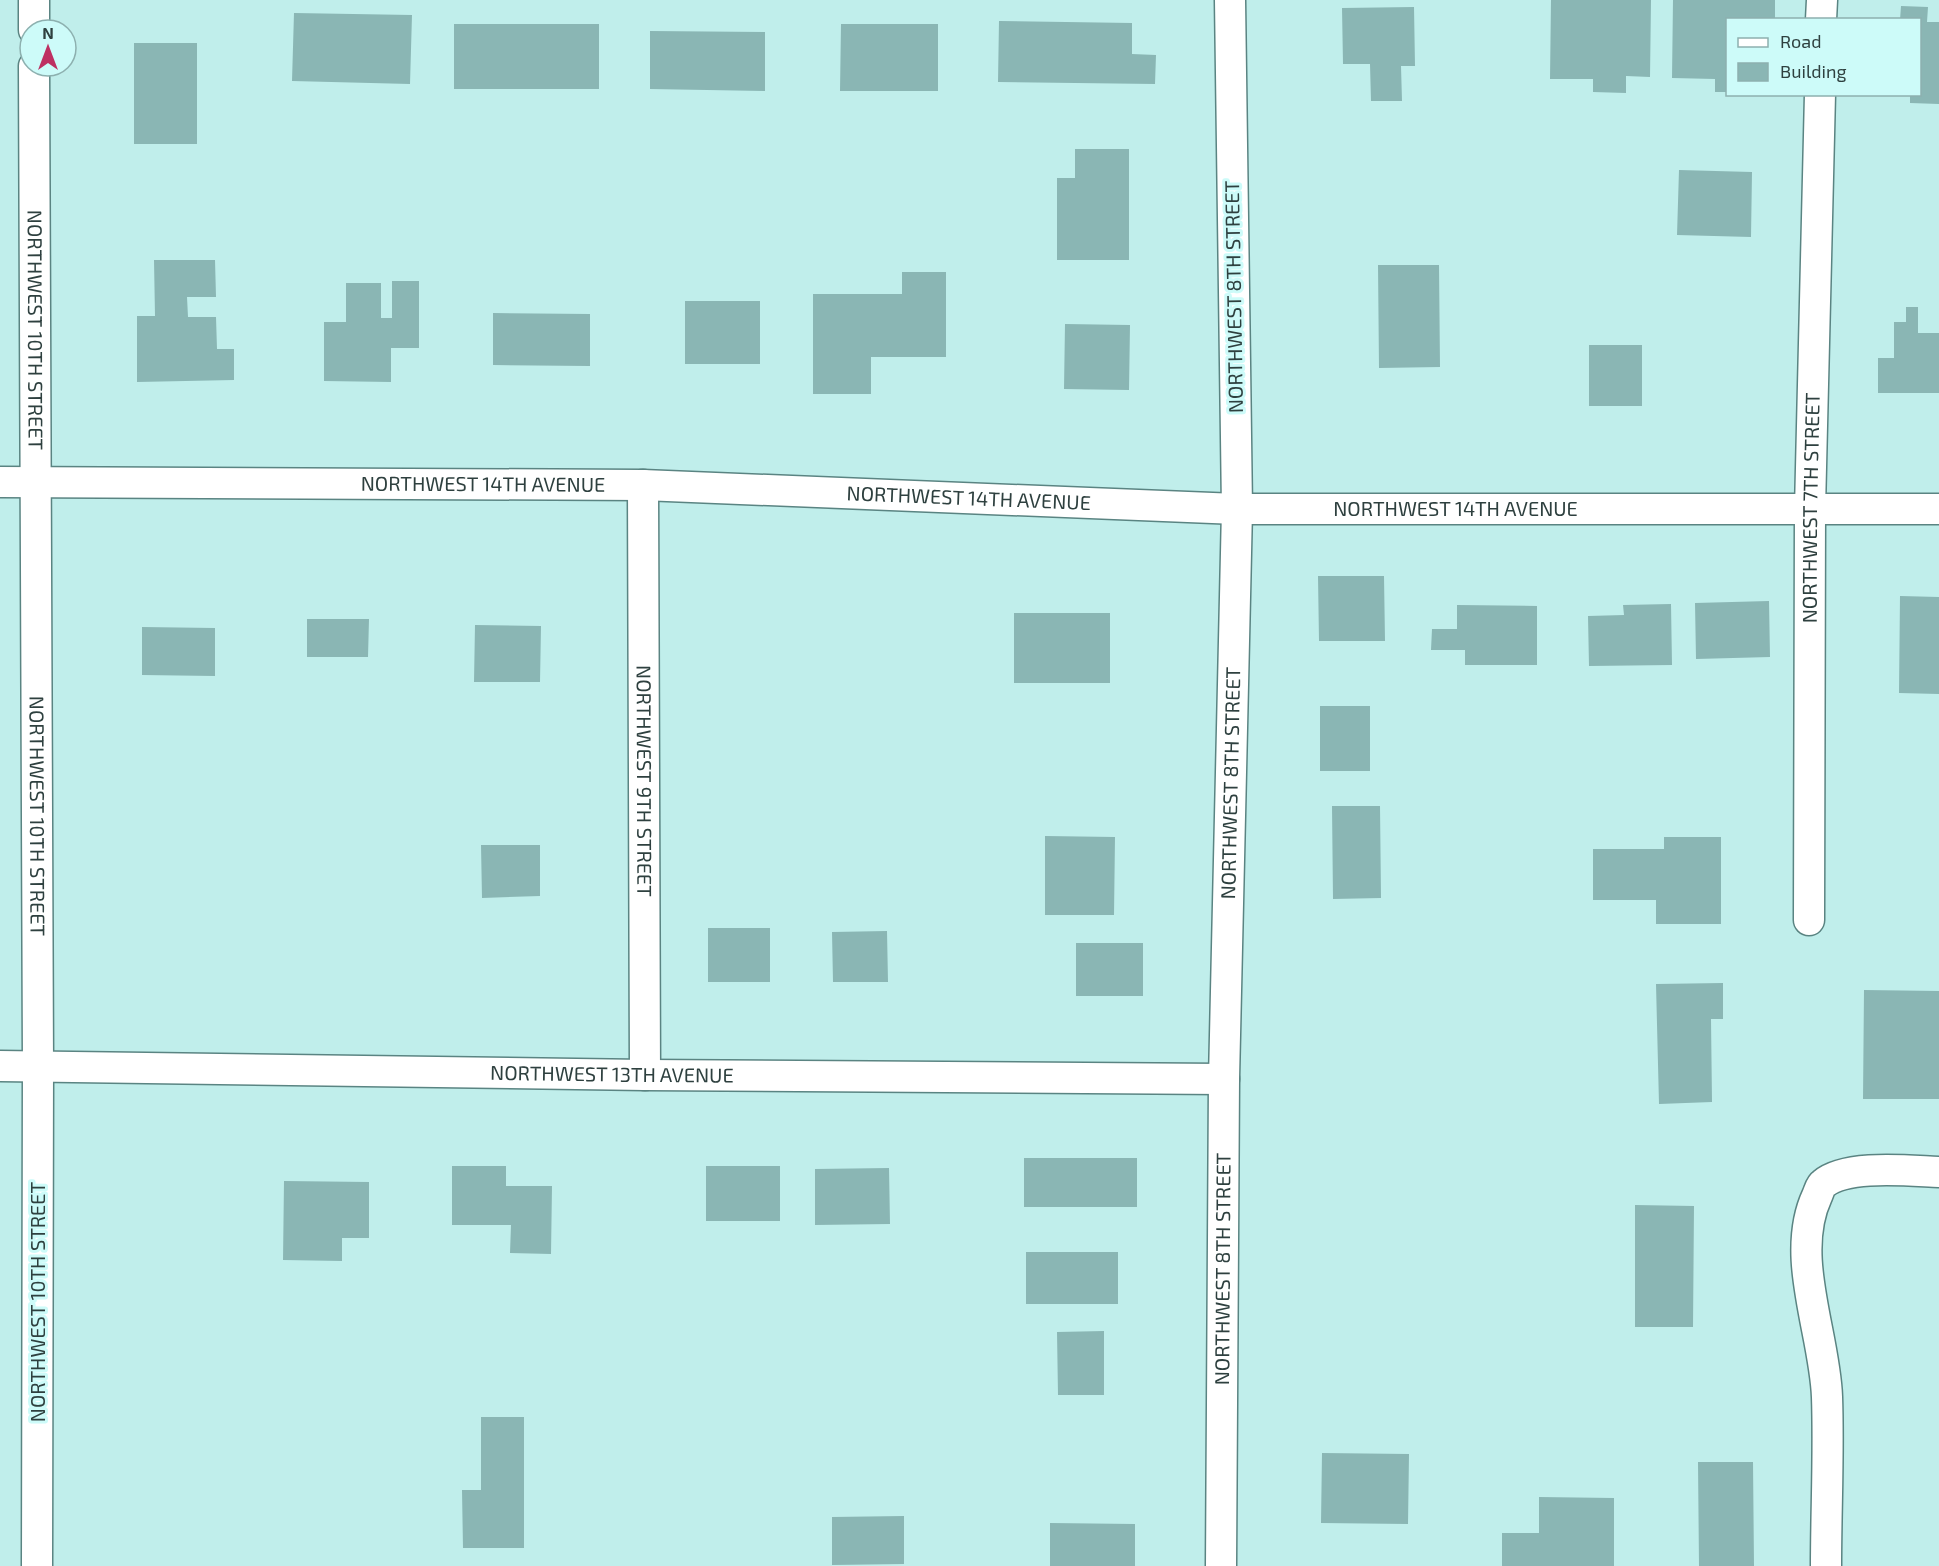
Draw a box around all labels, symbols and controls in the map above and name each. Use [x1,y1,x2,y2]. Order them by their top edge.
north arrow [18,18,78,78]
legend [1726,18,1921,96]
text: N [42,23,54,42]
text: Road [1780,30,1821,52]
text: Building [1780,60,1847,82]
street label: NORTHWEST 8TH STREET [1219,180,1247,413]
street label: NORTHWEST 10TH STREET [24,210,49,451]
street label: NORTHWEST 7TH STREET [1797,392,1824,623]
street label: NORTHWEST 14TH AVENUE [361,471,605,496]
street label: NORTHWEST 14TH AVENUE [846,480,1091,514]
street label: NORTHWEST 14TH AVENUE [1333,496,1578,520]
street label: NORTHWEST 9TH STREET [633,665,657,897]
street label: NORTHWEST 8TH STREET [1215,666,1244,900]
street label: NORTHWEST 10TH STREET [26,696,50,937]
street label: NORTHWEST 13TH AVENUE [490,1060,734,1087]
street label: NORTHWEST 8TH STREET [1209,1152,1235,1385]
street label: NORTHWEST 10TH STREET [25,1181,49,1422]

